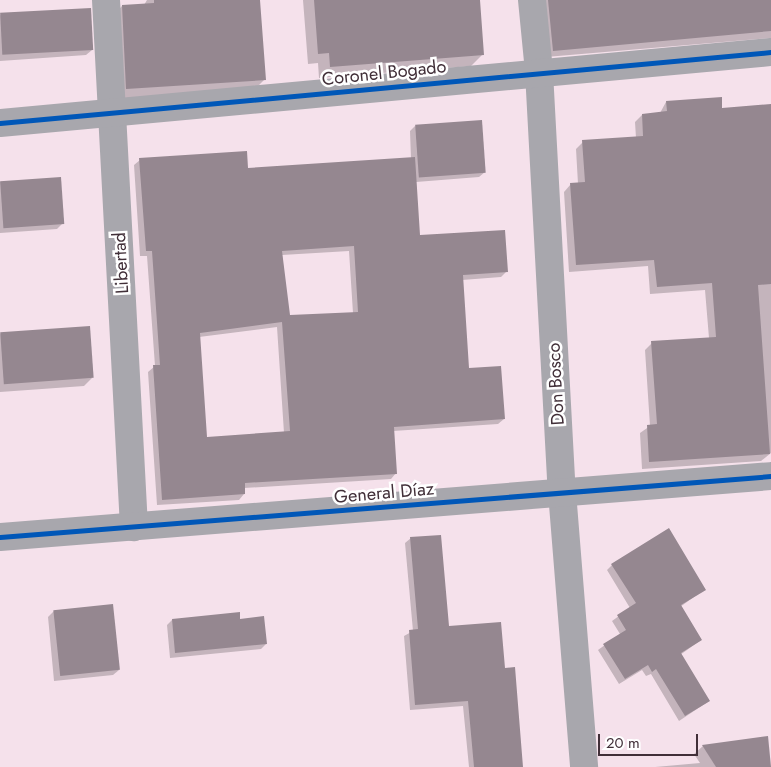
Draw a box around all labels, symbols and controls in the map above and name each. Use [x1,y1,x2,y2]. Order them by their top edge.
street label: Coronel Bogado [321,56,447,90]
street label: Libertad [109,232,133,294]
street label: Don Bosco [543,342,569,426]
street label: General Díaz [333,478,435,508]
scale bar [601,724,701,756]
text: 20 m [606,732,640,754]

